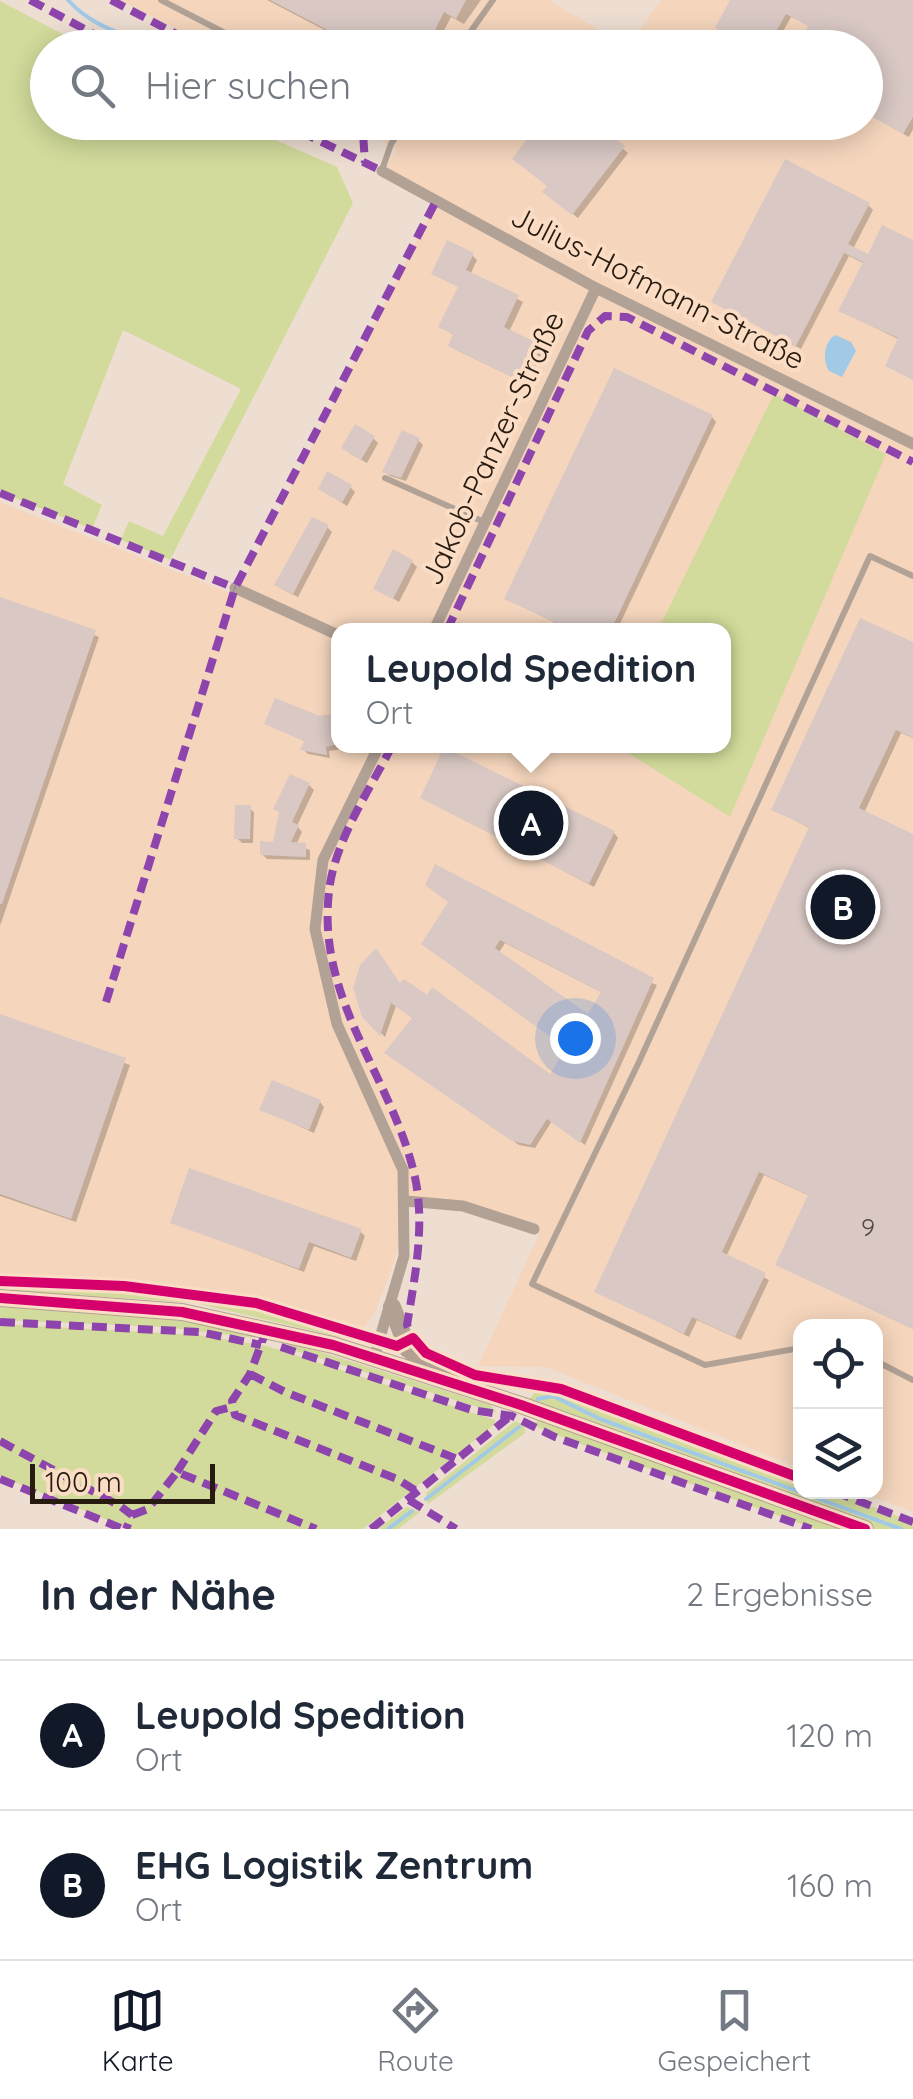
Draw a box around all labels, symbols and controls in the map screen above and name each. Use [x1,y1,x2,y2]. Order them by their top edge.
search box [30,30,883,140]
icon: search [65,58,120,113]
text: Hier suchen [145,61,351,109]
street label: Julius-Hofmann-Straße [505,196,811,378]
street label: Jakob-Panzer-Straße [412,305,572,591]
popup [331,623,731,753]
text: Leupold Spedition [366,644,696,692]
text: Ort [366,692,413,732]
pin: A [498,786,564,860]
pin: B [810,870,876,944]
your location [550,1013,601,1064]
house number: 9 [861,1211,875,1242]
map controls [793,1319,883,1499]
button: locate [793,1319,883,1409]
button: layers [793,1409,883,1499]
scale bar [30,1459,215,1504]
text: 100 m [45,1464,122,1499]
text: In der Nähe [40,1568,276,1621]
text: 2 Ergebnisse [686,1574,873,1614]
text: Leupold Spedition [135,1691,466,1739]
text: A [62,1715,83,1755]
text: 120 m [786,1715,873,1755]
text: Ort [135,1739,183,1779]
text: EHG Logistik Zentrum [135,1841,533,1889]
text: B [62,1865,83,1905]
text: 160 m [787,1865,873,1905]
text: Ort [135,1889,183,1929]
tab: Karte [102,1983,174,2078]
tab: Route [377,1983,454,2078]
tab: Gespeichert [657,1983,811,2078]

